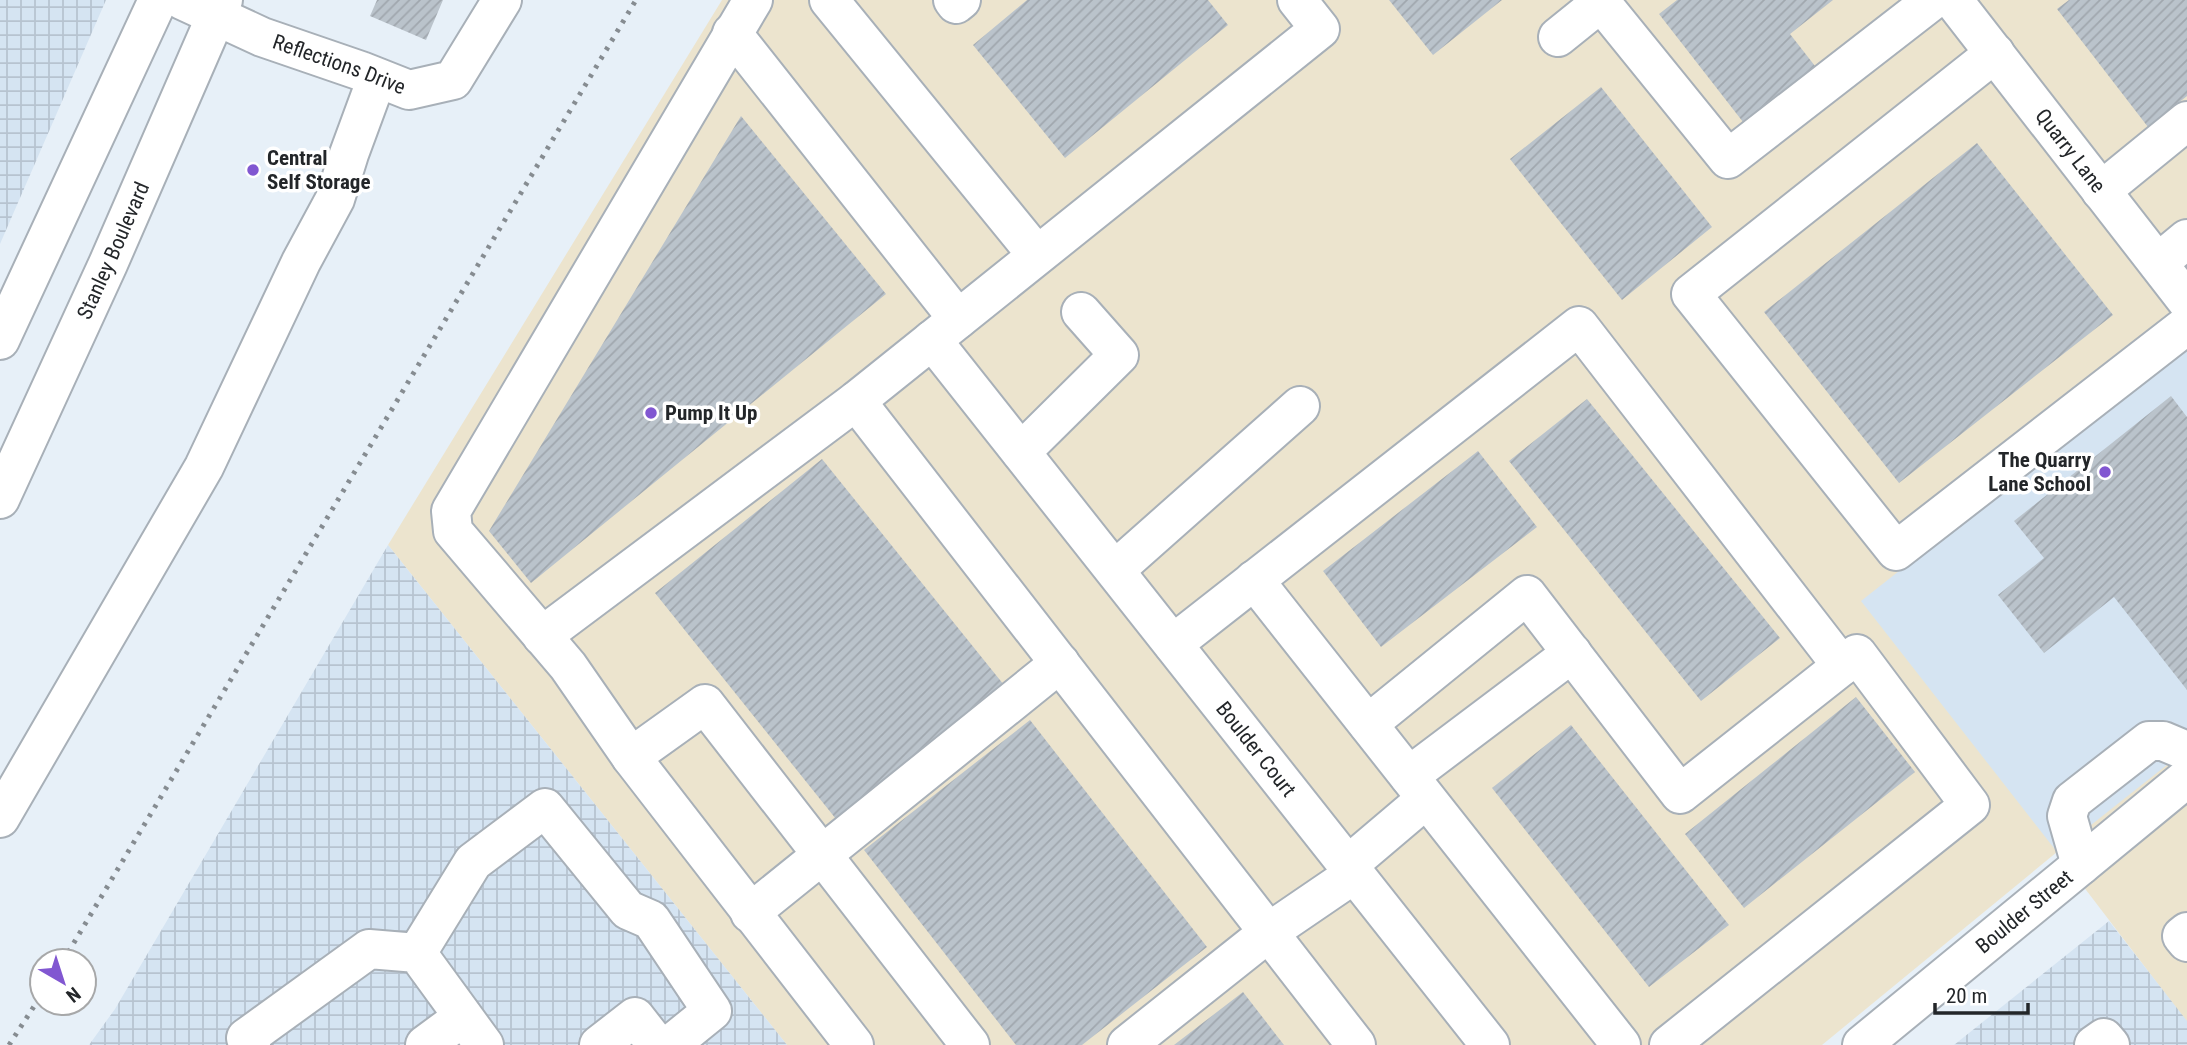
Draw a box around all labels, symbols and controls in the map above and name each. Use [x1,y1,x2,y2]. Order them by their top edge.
street label: Reflections Drive [270,30,409,99]
street label: Quarry Lane [2030,104,2110,198]
place label: Central Self Storage [267,146,370,194]
marker: Central Self Storage [245,162,261,178]
street label: Stanley Boulevard [72,178,154,323]
place label: Pump It Up [665,401,757,425]
marker: Pump It Up [643,405,659,421]
place label: The Quarry Lane School [1988,448,2092,496]
marker: The Quarry Lane School [2097,464,2113,480]
street label: Boulder Court [1211,697,1301,802]
street label: Boulder Street [1971,865,2077,958]
north arrow [28,947,98,1017]
scale bar [1935,972,2028,1016]
text: N [62,982,85,1007]
text: 20 m [1946,984,1987,1008]

